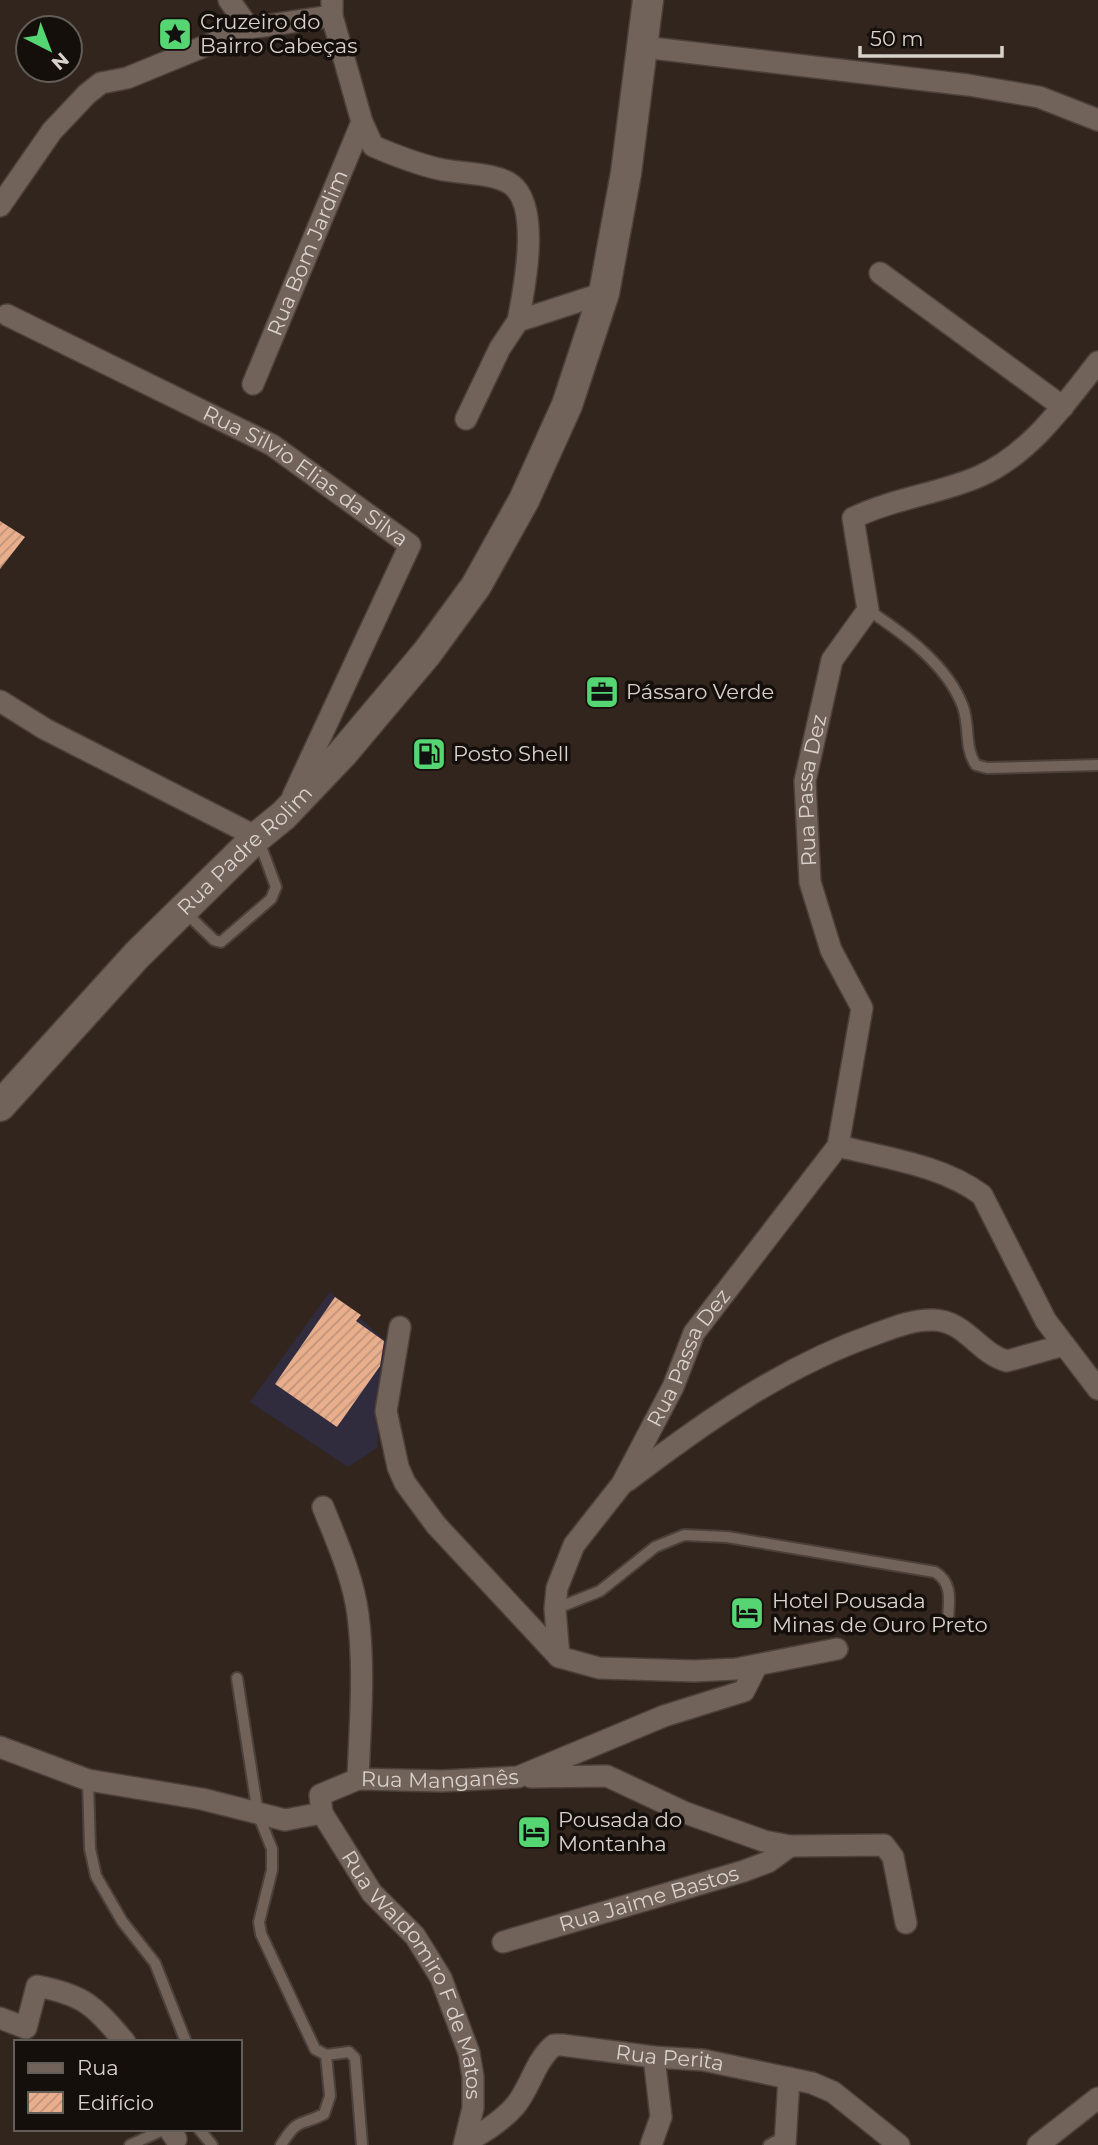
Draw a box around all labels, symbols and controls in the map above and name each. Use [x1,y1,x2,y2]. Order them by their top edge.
place label: Cruzeiro do Bairro Cabeças [200,9,357,58]
north arrow [14,14,84,84]
scale bar [860,14,1002,58]
place icon: Cruzeiro do Bairro Cabeças [156,15,194,53]
text: 50 m [870,26,924,51]
text: N [47,48,73,75]
street label: Rua Bom Jardim [261,166,353,339]
street label: Rua Silvio Elias da Silva [199,400,413,552]
office icon: Pássaro Verde [583,673,621,711]
place label: Pássaro Verde [626,679,774,704]
street label: Rua Passa Dez [792,712,832,867]
fuel station icon: Posto Shell [410,735,448,773]
place label: Posto Shell [453,741,569,766]
street label: Rua Padre Rolim [172,780,317,920]
street label: Rua Passa Dez [641,1284,735,1431]
place label: Hotel Pousada Minas de Ouro Preto [772,1588,988,1637]
hotel icon: Hotel Pousada Minas de Ouro Preto [728,1594,766,1632]
street label: Rua Manganês [361,1764,519,1793]
place label: Pousada do Montanha [558,1807,682,1856]
hotel icon: Pousada do Montanha [515,1813,553,1851]
street label: Rua Waldomiro F de Matos [336,1846,486,2100]
street label: Rua Jaime Bastos [556,1860,742,1937]
street label: Rua Perita [614,2039,727,2076]
legend [14,2040,242,2131]
text: Rua [77,2055,119,2080]
text: Edifício [77,2090,154,2115]

